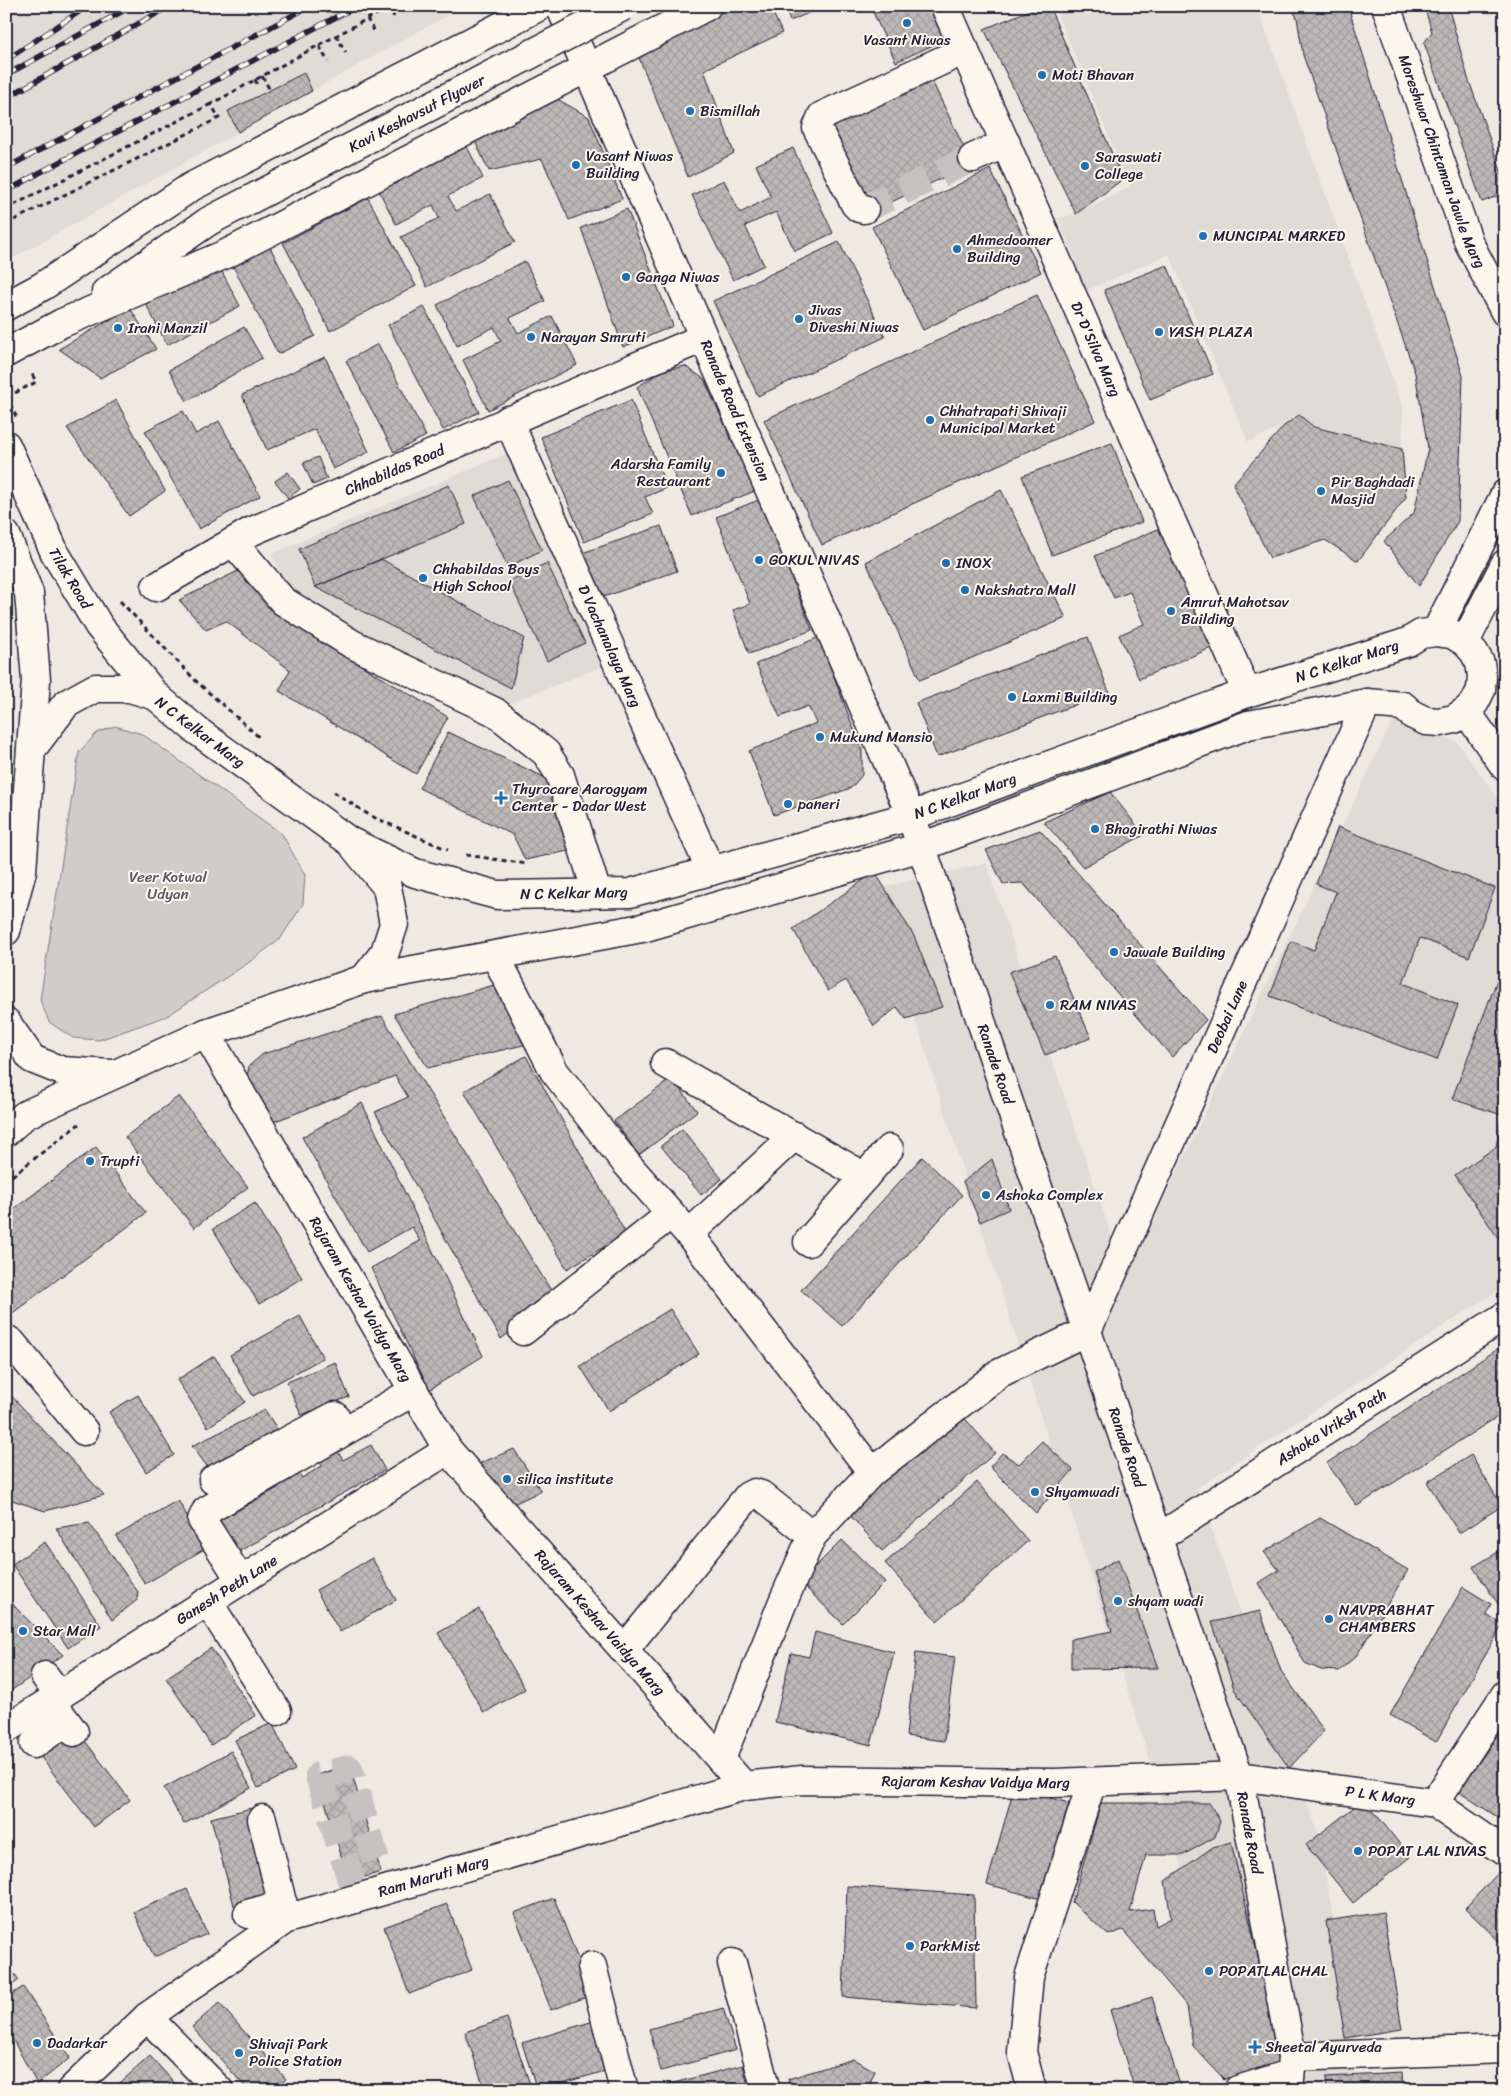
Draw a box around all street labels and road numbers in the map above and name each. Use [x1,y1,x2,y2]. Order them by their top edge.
street label: Moreshwar Chintaman Jawle Marg [1391,51,1493,273]
street label: Kavi Keshavsut Flyover [344,67,490,160]
street label: Dr D'Silva Marg [1063,297,1129,402]
street label: Ranade Road Extension [693,336,778,486]
street label: Chhabildas Road [340,437,450,503]
street label: Tilak Road [41,543,99,615]
street label: D Vachanalaya Marg [571,580,649,712]
street label: N C Kelkar Marg [1292,632,1403,690]
street label: N C Kelkar Marg [149,689,251,775]
street label: N C Kelkar Marg [910,765,1020,827]
street label: N C Kelkar Marg [520,879,628,907]
street label: Deobai Lane [1199,976,1255,1058]
street label: Ranade Road [970,1020,1022,1109]
street label: Rajaram Keshav Vaidya Marg [302,1211,419,1388]
street label: Ashoka Vriksh Path [1270,1382,1392,1473]
street label: Ranade Road [1101,1404,1153,1492]
street label: Rajaram Keshav Vaidya Marg [528,1543,672,1702]
street label: Ganesh Peth Lane [171,1547,283,1632]
street label: Rajaram Keshav Vaidya Marg [881,1768,1071,1796]
street label: P L K Marg [1344,1778,1417,1813]
street label: Ranade Road [1229,1789,1270,1877]
street label: Ram Maruti Marg [375,1848,492,1905]

